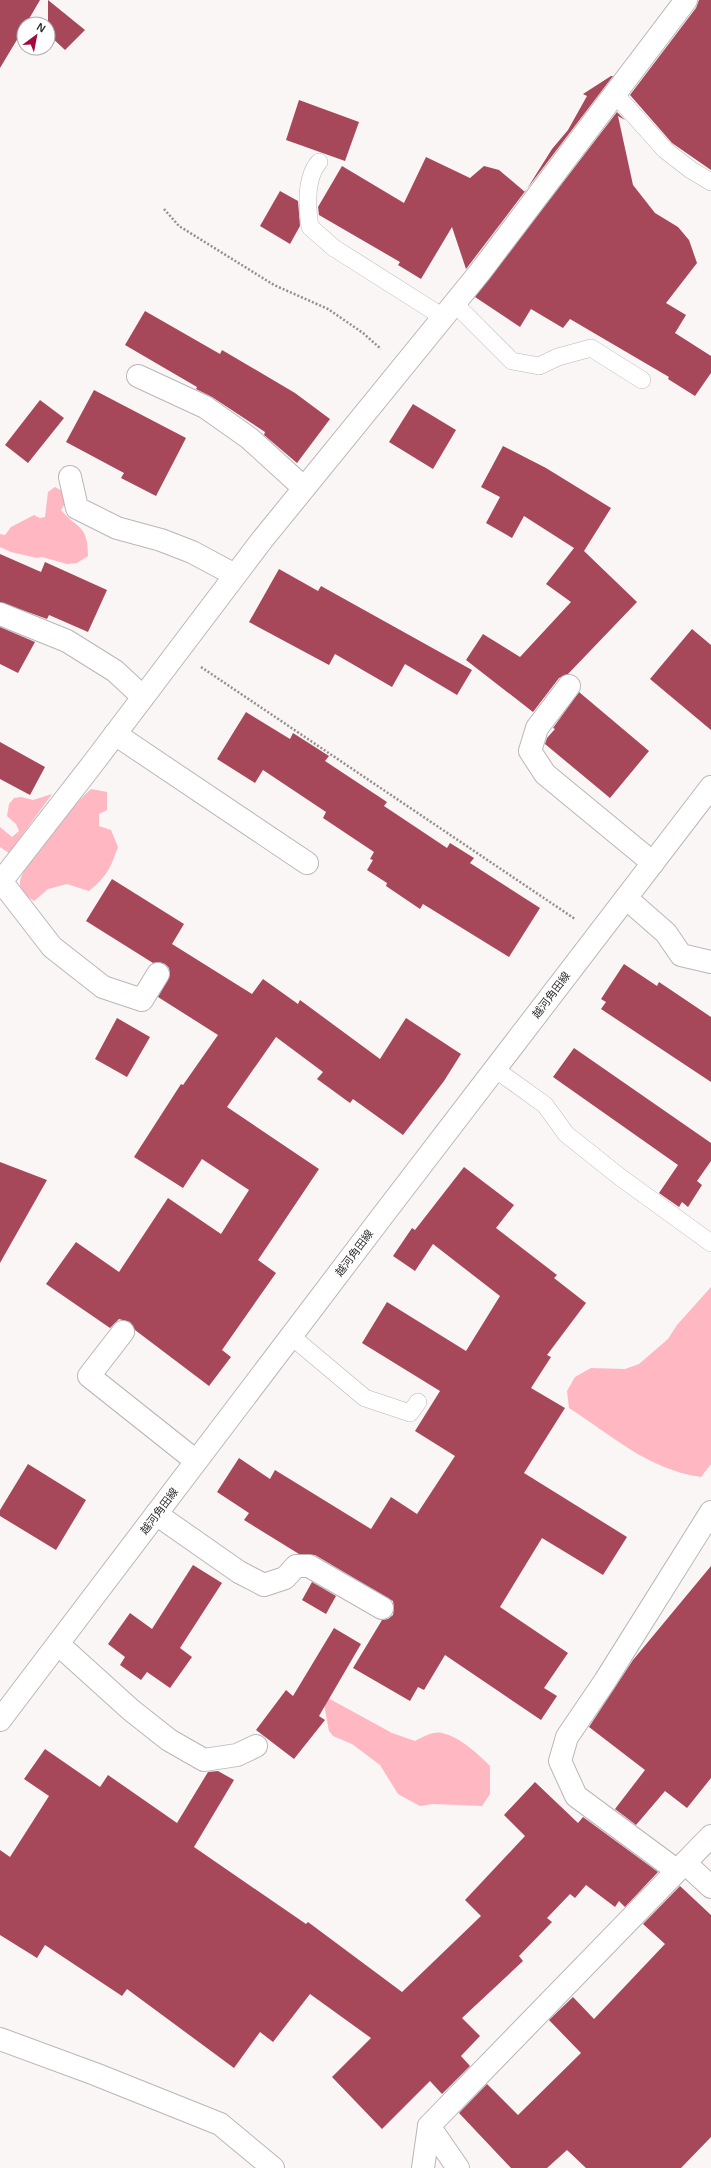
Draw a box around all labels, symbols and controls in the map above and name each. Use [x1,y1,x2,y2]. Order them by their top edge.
north arrow [16,16,56,56]
text: N [35,20,48,35]
street label: 越河角田線 [530,969,572,1021]
street label: 越河角田線 [333,1227,375,1279]
street label: 越河角田線 [138,1485,180,1537]

